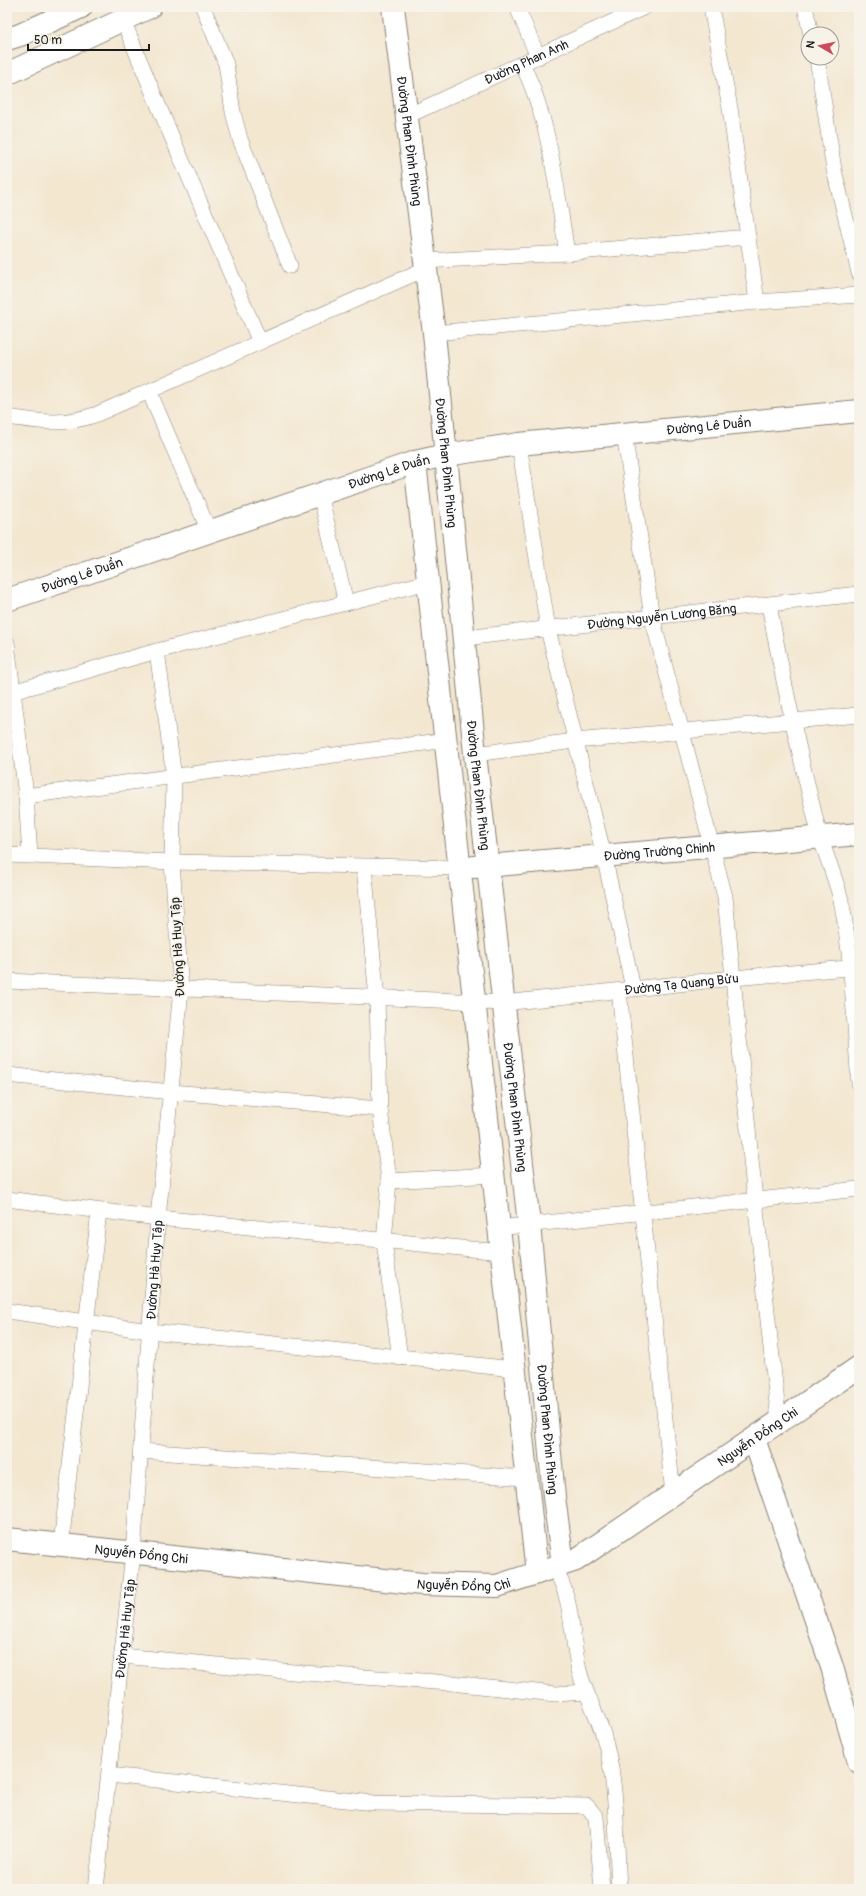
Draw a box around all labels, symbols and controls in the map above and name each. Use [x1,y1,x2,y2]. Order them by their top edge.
scale bar [28,26,149,52]
north arrow [800,26,840,66]
text: 50 m [34,33,62,48]
street label: Đường Phan Anh [482,36,571,89]
text: N [804,39,818,49]
street label: Đường Phan Đình Phùng [393,75,425,207]
street label: Đường Phan Đình Phùng [431,397,460,529]
street label: Đường Lê Duẩn [666,414,752,439]
street label: Đường Lê Duẩn [346,452,432,493]
street label: Đường Lê Duẩn [39,554,125,597]
street label: Đường Nguyễn Lương Băng [586,601,738,633]
street label: Đường Phan Đình Phùng [463,720,493,852]
street label: Đường Trường Chinh [603,839,716,865]
street label: Đường Hà Huy Tập [167,897,189,997]
street label: Đường Tạ Quang Bửu [624,971,739,999]
street label: Đường Phan Đình Phùng [499,1041,530,1174]
street label: Đường Hà Huy Tập [143,1220,167,1320]
street label: Đường Phan Đình Phùng [533,1364,561,1496]
street label: Nguyễn Đổng Chi [715,1404,801,1470]
street label: Nguyễn Đổng Chi [94,1542,189,1568]
street label: Nguyễn Đổng Chi [416,1575,513,1596]
street label: Đường Hà Huy Tập [112,1578,139,1679]

